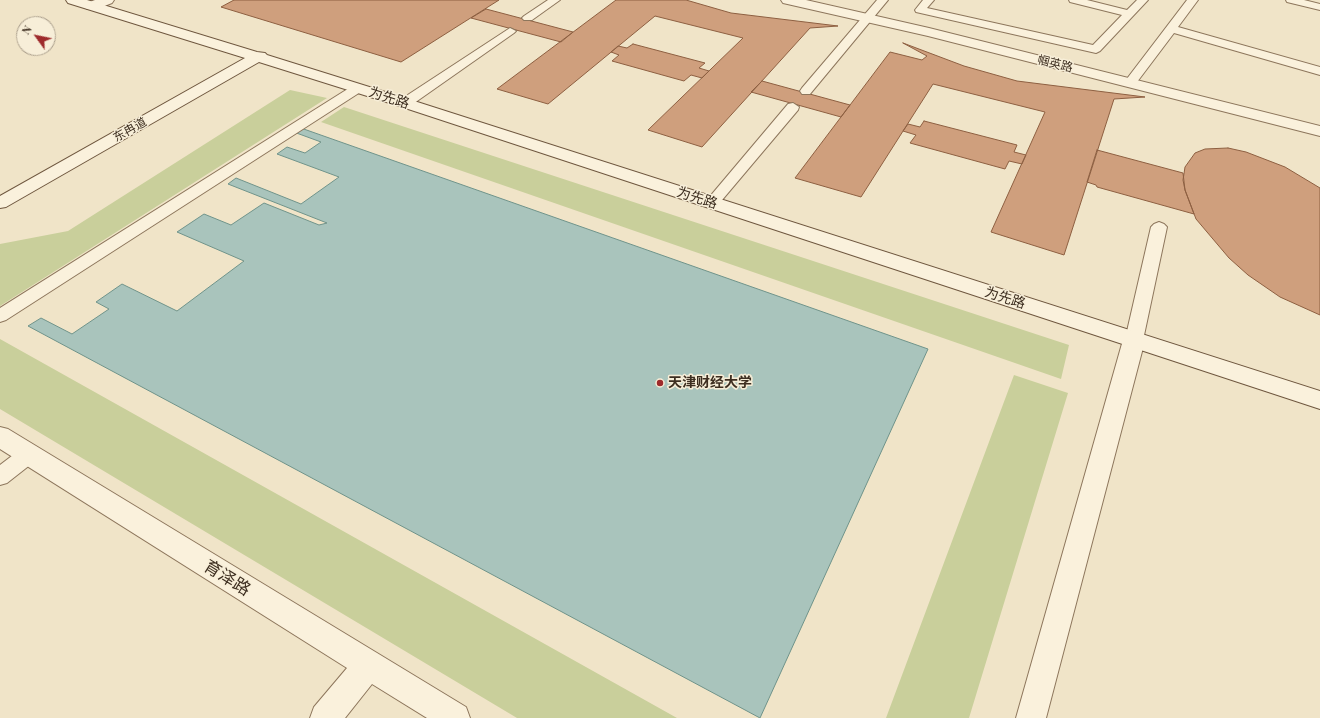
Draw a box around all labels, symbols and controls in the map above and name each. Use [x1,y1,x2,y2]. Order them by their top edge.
north arrow [16,16,56,56]
text: N [18,22,35,37]
street label: 帼英路 [1036,53,1074,75]
street label: 为先路 [366,84,412,112]
street label: 东冉道 [111,115,149,145]
street label: 为先路 [674,184,720,212]
street label: 为先路 [982,284,1028,312]
place label: 天津财经大学 [668,375,752,391]
marker: 天津财经大学 [655,378,665,388]
street label: 育泽路 [200,556,254,600]

